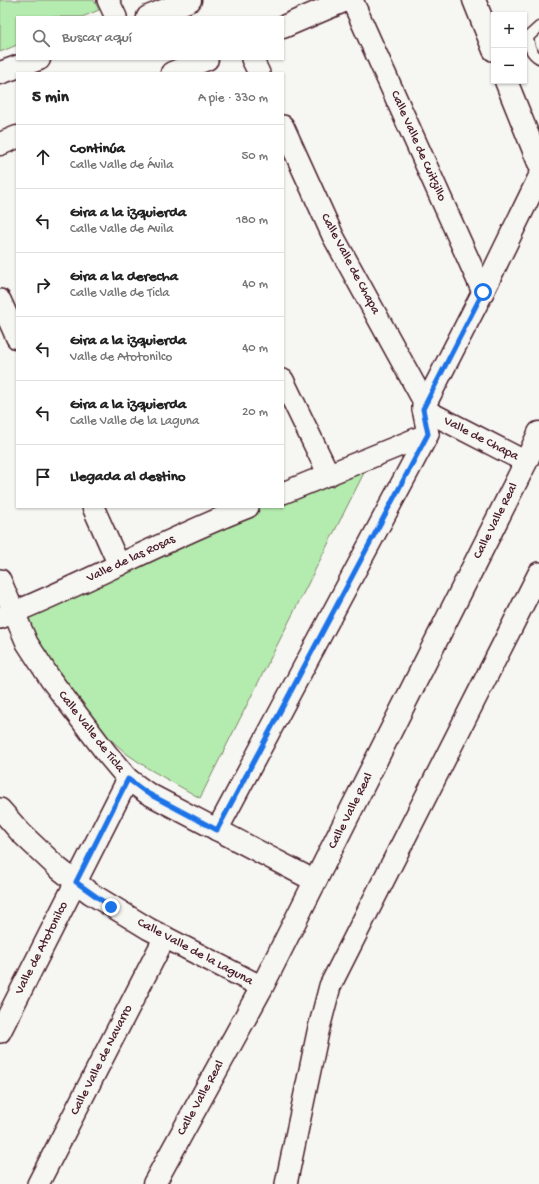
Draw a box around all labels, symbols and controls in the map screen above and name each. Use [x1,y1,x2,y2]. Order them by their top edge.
map controls [491,12,527,84]
button: + [491,12,527,48]
search box [16,16,284,60]
icon: search [30,27,52,49]
text: Buscar aquí [62,29,132,47]
button: − [491,48,527,84]
text: 5 min [32,88,69,108]
street label: Calle Valle de Cuitzillo [387,88,449,204]
text: A pie · 330 m [198,91,268,106]
text: Continúa [70,140,125,158]
icon: ahead [32,146,54,168]
text: 50 m [241,149,268,164]
text: Calle Valle de Ávila [70,158,173,173]
text: Gira a la izquierda [70,204,186,222]
icon: left [32,210,54,232]
street label: Calle Valle de Chapa [317,211,383,318]
text: 180 m [236,213,268,228]
text: Calle Valle de Avila [70,222,173,237]
text: Gira a la derecha [70,268,178,286]
icon: right [32,274,54,296]
text: 40 m [242,277,268,292]
route start [474,283,492,301]
text: Calle Valle de Ticla [70,286,169,301]
text: Gira a la izquierda [70,332,186,350]
icon: left [32,338,54,360]
text: 40 m [242,341,268,356]
text: Valle de Atotonilco [70,350,172,365]
text: Gira a la izquierda [70,396,186,414]
icon: left [32,402,54,424]
text: 20 m [242,405,268,420]
street label: Valle de Chapa [440,413,522,465]
text: Calle Valle de la Laguna [70,414,199,429]
icon: arrive [32,466,54,488]
text: Llegada al destino [70,468,186,486]
street label: Calle Valle Real [470,480,522,562]
street label: Valle de las Rosas [84,531,179,586]
street label: Calle Valle de Ticla [54,688,128,776]
street label: Calle Valle Real [325,770,377,852]
route end [102,898,120,916]
street label: Valle de Atotonilco [12,899,72,998]
street label: Calle Valle de la Laguna [134,915,256,989]
street label: Calle Valle de Navarro [68,1002,136,1118]
street label: Calle Valle Real [174,1058,228,1138]

